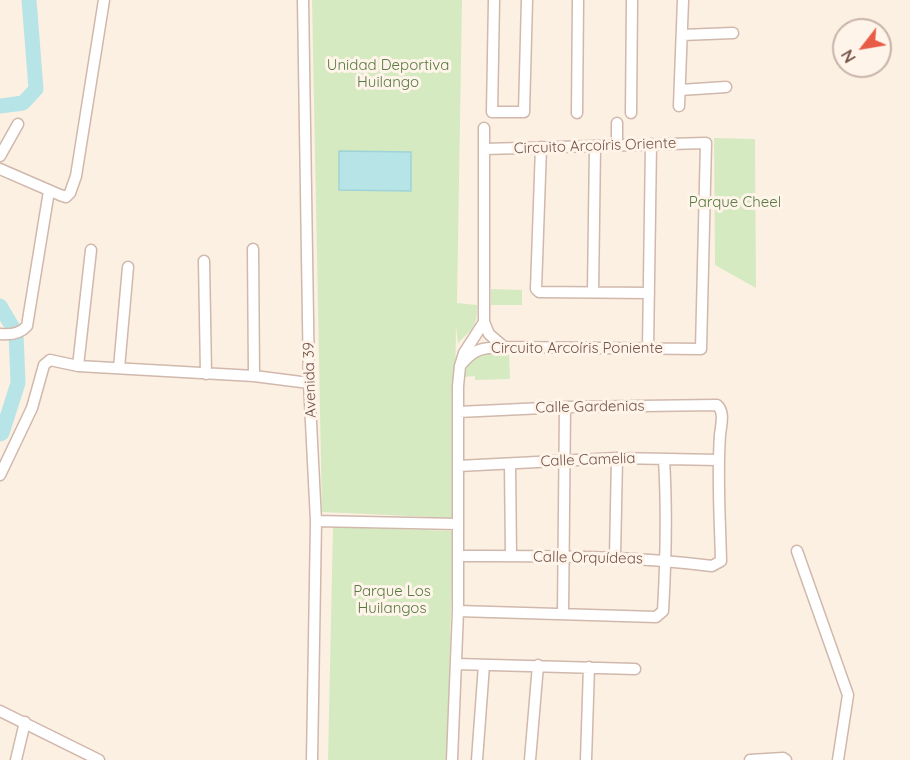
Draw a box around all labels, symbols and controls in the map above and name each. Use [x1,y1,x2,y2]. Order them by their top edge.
north arrow [832,18,892,78]
text: N [837,46,860,66]
park label: Unidad Deportiva Huilango [327,56,449,91]
street label: Circuito Arcoíris Oriente [513,134,677,158]
park label: Parque Cheel [689,193,781,211]
street label: Circuito Arcoíris Poniente [491,339,663,357]
street label: Avenida 39 [300,342,320,418]
street label: Calle Gardenias [535,397,645,417]
street label: Calle Camelia [540,449,636,471]
street label: Calle Orquídeas [533,548,643,568]
park label: Parque Los Huilangos [353,582,431,617]

